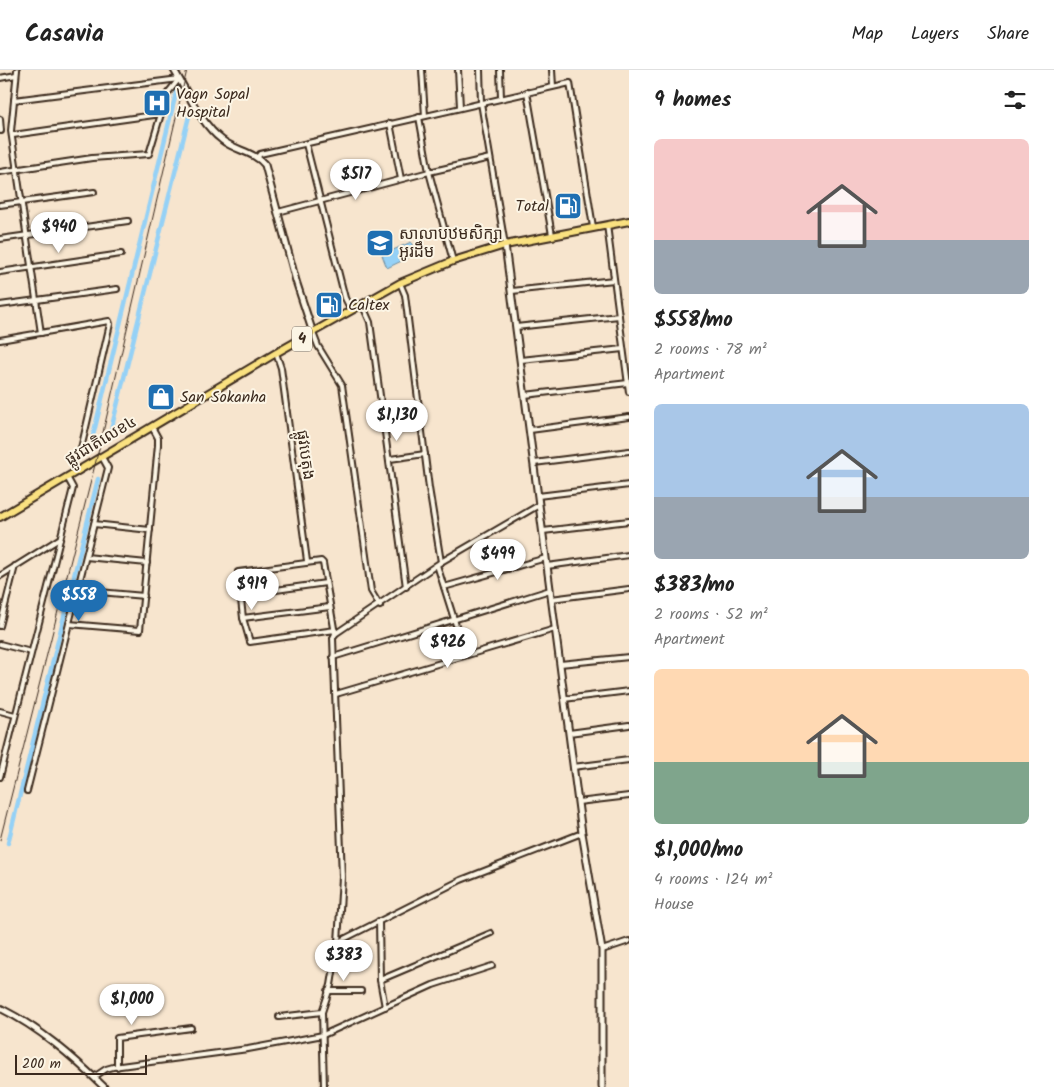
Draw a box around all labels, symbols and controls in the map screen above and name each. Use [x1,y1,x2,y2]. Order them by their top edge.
text: Casavia [25,15,104,54]
text: Map [852,20,883,49]
text: Layers [911,20,959,49]
text: Share [987,20,1029,49]
place label: Vagn Sopal Hospital [176,82,249,125]
text: 9 homes [654,84,731,117]
icon: filters [1001,86,1029,114]
hospital icon: Vagn Sopal Hospital [142,88,172,118]
pin: $517 [326,158,386,201]
text: $517 [341,162,371,187]
icon: home [797,171,887,261]
fuel station icon: Total [553,191,583,221]
place label: Total [516,194,549,219]
pin: $940 [29,212,89,254]
text: $940 [42,215,76,240]
place label: សាលាបឋមសិក្សា អូរដឹម [399,222,503,265]
school or university icon: សាលាបឋមសិក្សា អូរដឹម [365,228,395,258]
fuel station icon: Caltex [314,290,344,320]
place label: Caltex [348,293,390,318]
text: $558/mo [654,304,733,337]
road number: 4 [292,326,312,352]
text: 2 rooms · 78 m² [654,337,767,362]
text: Apartment [654,362,725,387]
shop icon: San Sokanha [146,382,176,412]
place label: San Sokanha [180,385,266,410]
pin: $1,130 [356,400,438,442]
text: $1,130 [377,403,417,428]
street label: ផ្លូវជាតិលេខ៤ [60,410,142,473]
street label: ផ្លូវបេតុង [288,428,321,482]
icon: home [797,436,887,526]
pin: $499 [468,538,528,581]
text: $499 [481,542,515,567]
pin: $919 [222,568,282,611]
text: $383/mo [654,569,735,602]
text: $919 [237,572,267,597]
pin: $558 [49,580,109,622]
text: $558 [61,583,97,608]
text: 2 rooms · 52 m² [654,602,768,627]
pin: $926 [418,626,478,669]
text: Apartment [654,627,725,652]
text: $926 [430,630,466,655]
icon: home [797,701,887,791]
text: $1,000/mo [654,834,743,867]
text: 4 rooms · 124 m² [654,867,772,892]
text: House [654,892,694,917]
pin: $383 [314,940,374,982]
text: $383 [326,943,362,968]
pin: $1,000 [91,984,173,1026]
text: $1,000 [110,987,154,1012]
scale bar [15,1052,148,1075]
text: 200 m [22,1053,61,1075]

